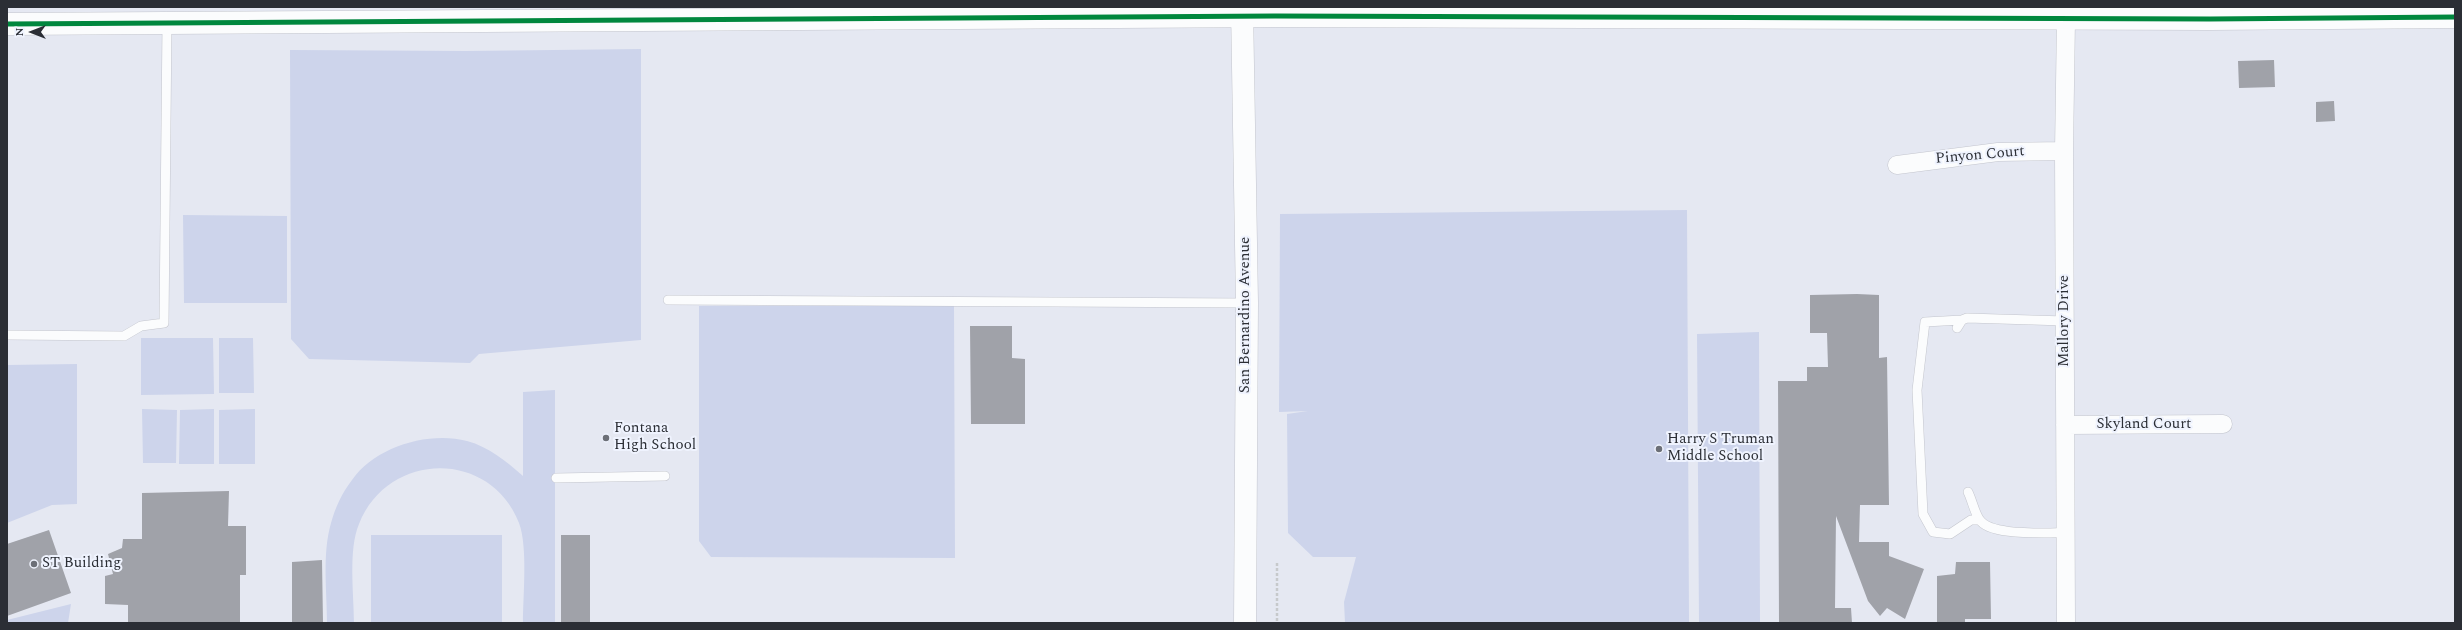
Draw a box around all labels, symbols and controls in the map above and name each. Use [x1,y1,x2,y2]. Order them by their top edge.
north arrow [12,12,52,52]
text: N [11,28,28,37]
street label: Pinyon Court [1935,143,2025,169]
street label: San Bernardino Avenue [1237,237,1255,393]
street label: Mallory Drive [2056,275,2074,367]
street label: Skyland Court [2097,416,2191,434]
place label: Fontana High School [614,420,696,455]
place label: Harry S Truman Middle School [1667,431,1774,466]
marker: Fontana High School [601,433,611,443]
marker: Harry S Truman Middle School [1654,444,1664,454]
place label: ST Building [42,555,121,573]
marker: ST Building [29,559,39,569]

